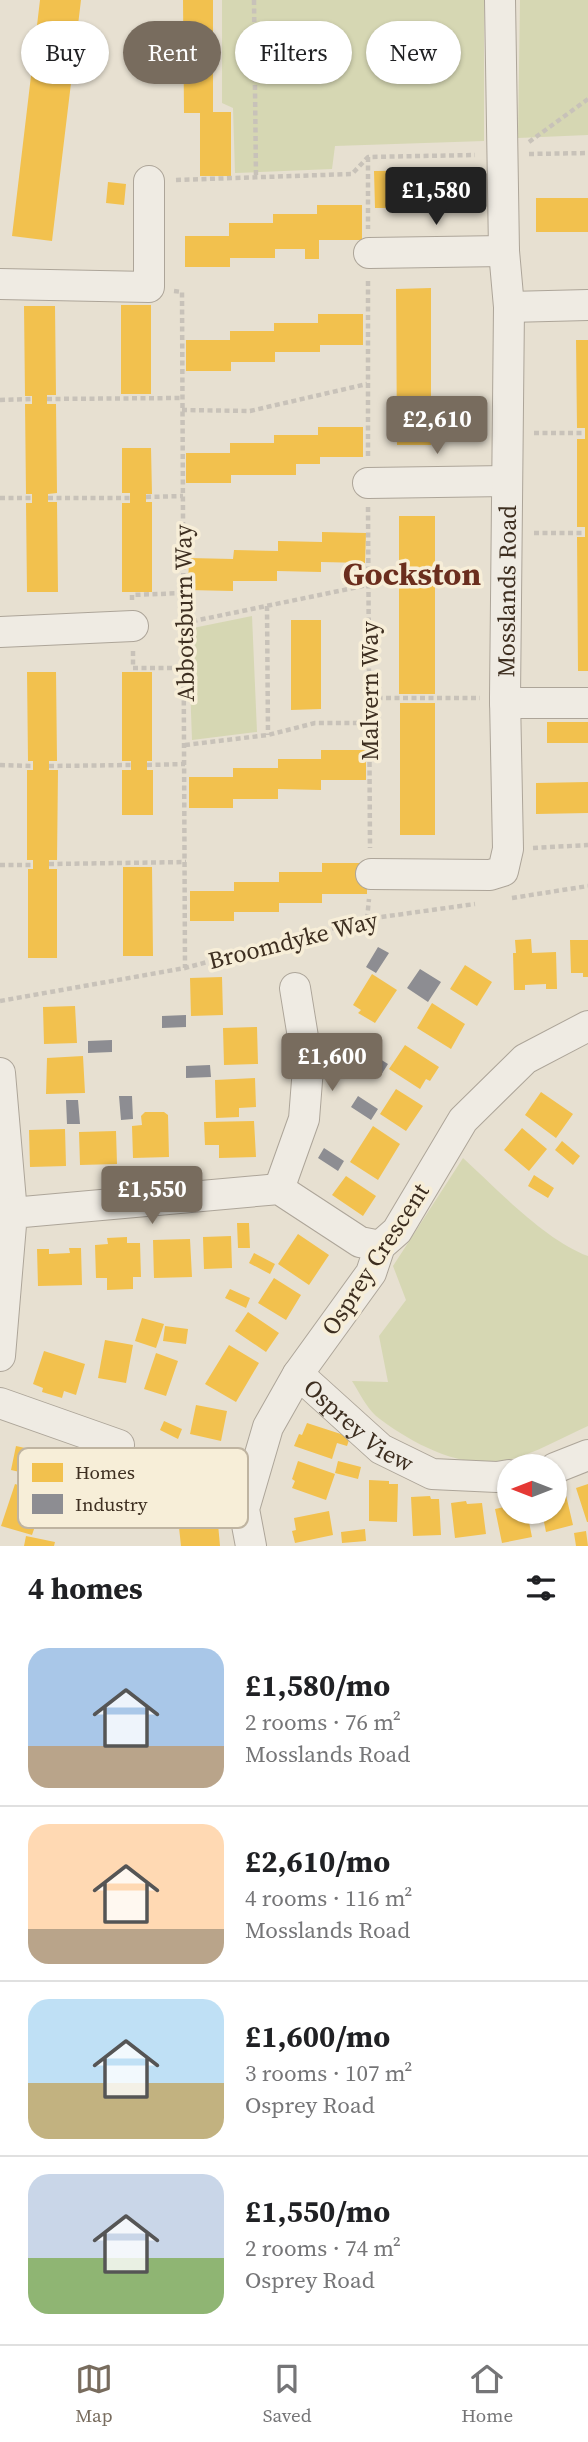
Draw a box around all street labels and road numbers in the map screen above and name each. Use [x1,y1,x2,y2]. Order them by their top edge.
street label: Mosslands Road [489,504,523,678]
street label: Abbotsburn Way [166,523,202,702]
street label: Malvern Way [353,621,386,761]
street label: Broomdyke Way [205,903,382,977]
street label: Osprey Crescent [314,1177,437,1341]
street label: Osprey View [297,1371,420,1479]

